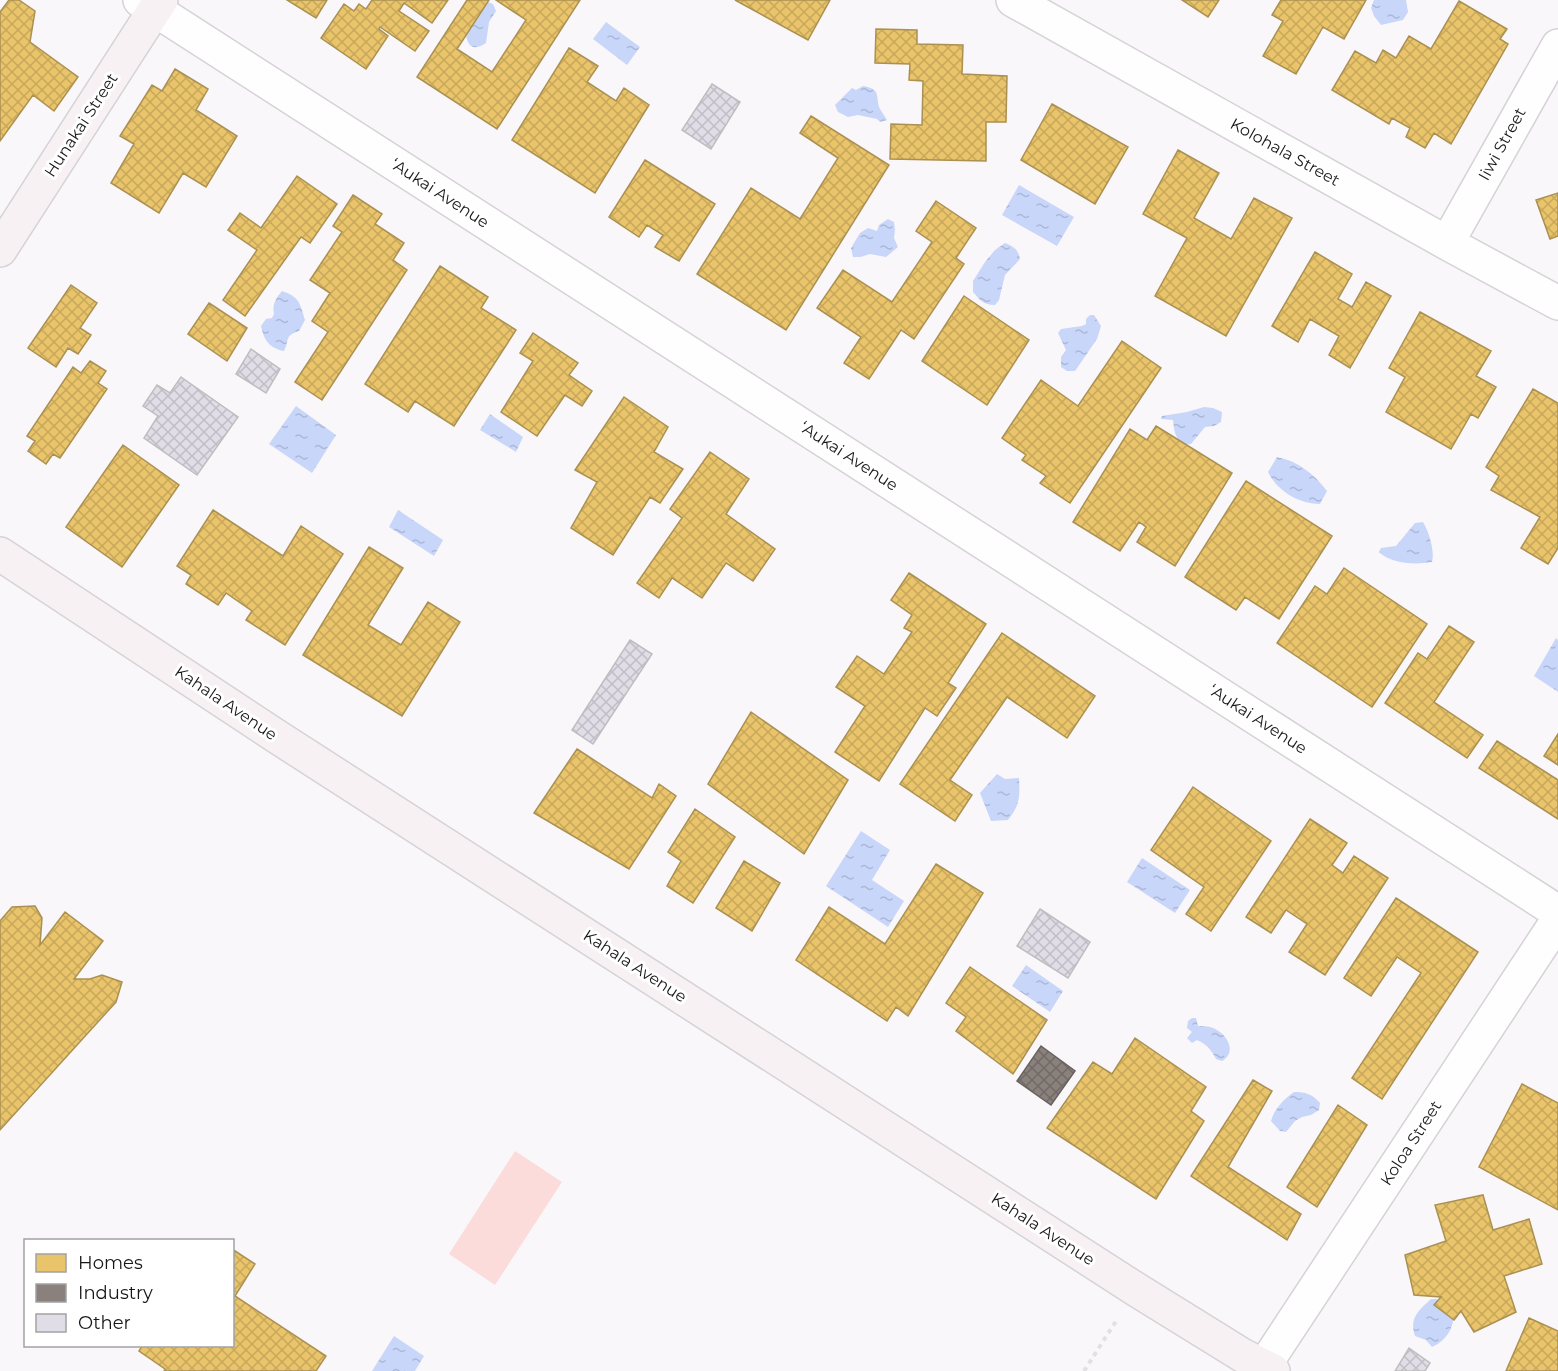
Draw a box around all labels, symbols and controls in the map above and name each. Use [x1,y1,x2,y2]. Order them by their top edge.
street label: Hunakai Street [40,69,122,180]
street label: Iiwi Street [1474,104,1530,184]
street label: Kolohala Street [1227,114,1343,190]
street label: ʻAukai Avenue [387,154,493,232]
street label: ʻAukai Avenue [796,417,902,495]
street label: Kahala Avenue [171,662,281,744]
street label: ʻAukai Avenue [1205,680,1311,758]
street label: Kahala Avenue [580,926,690,1006]
street label: Koloa Street [1377,1097,1446,1189]
street label: Kahala Avenue [988,1189,1098,1269]
legend [24,1239,234,1347]
text: Homes [78,1252,143,1274]
text: Industry [78,1282,153,1304]
text: Other [78,1312,131,1334]

